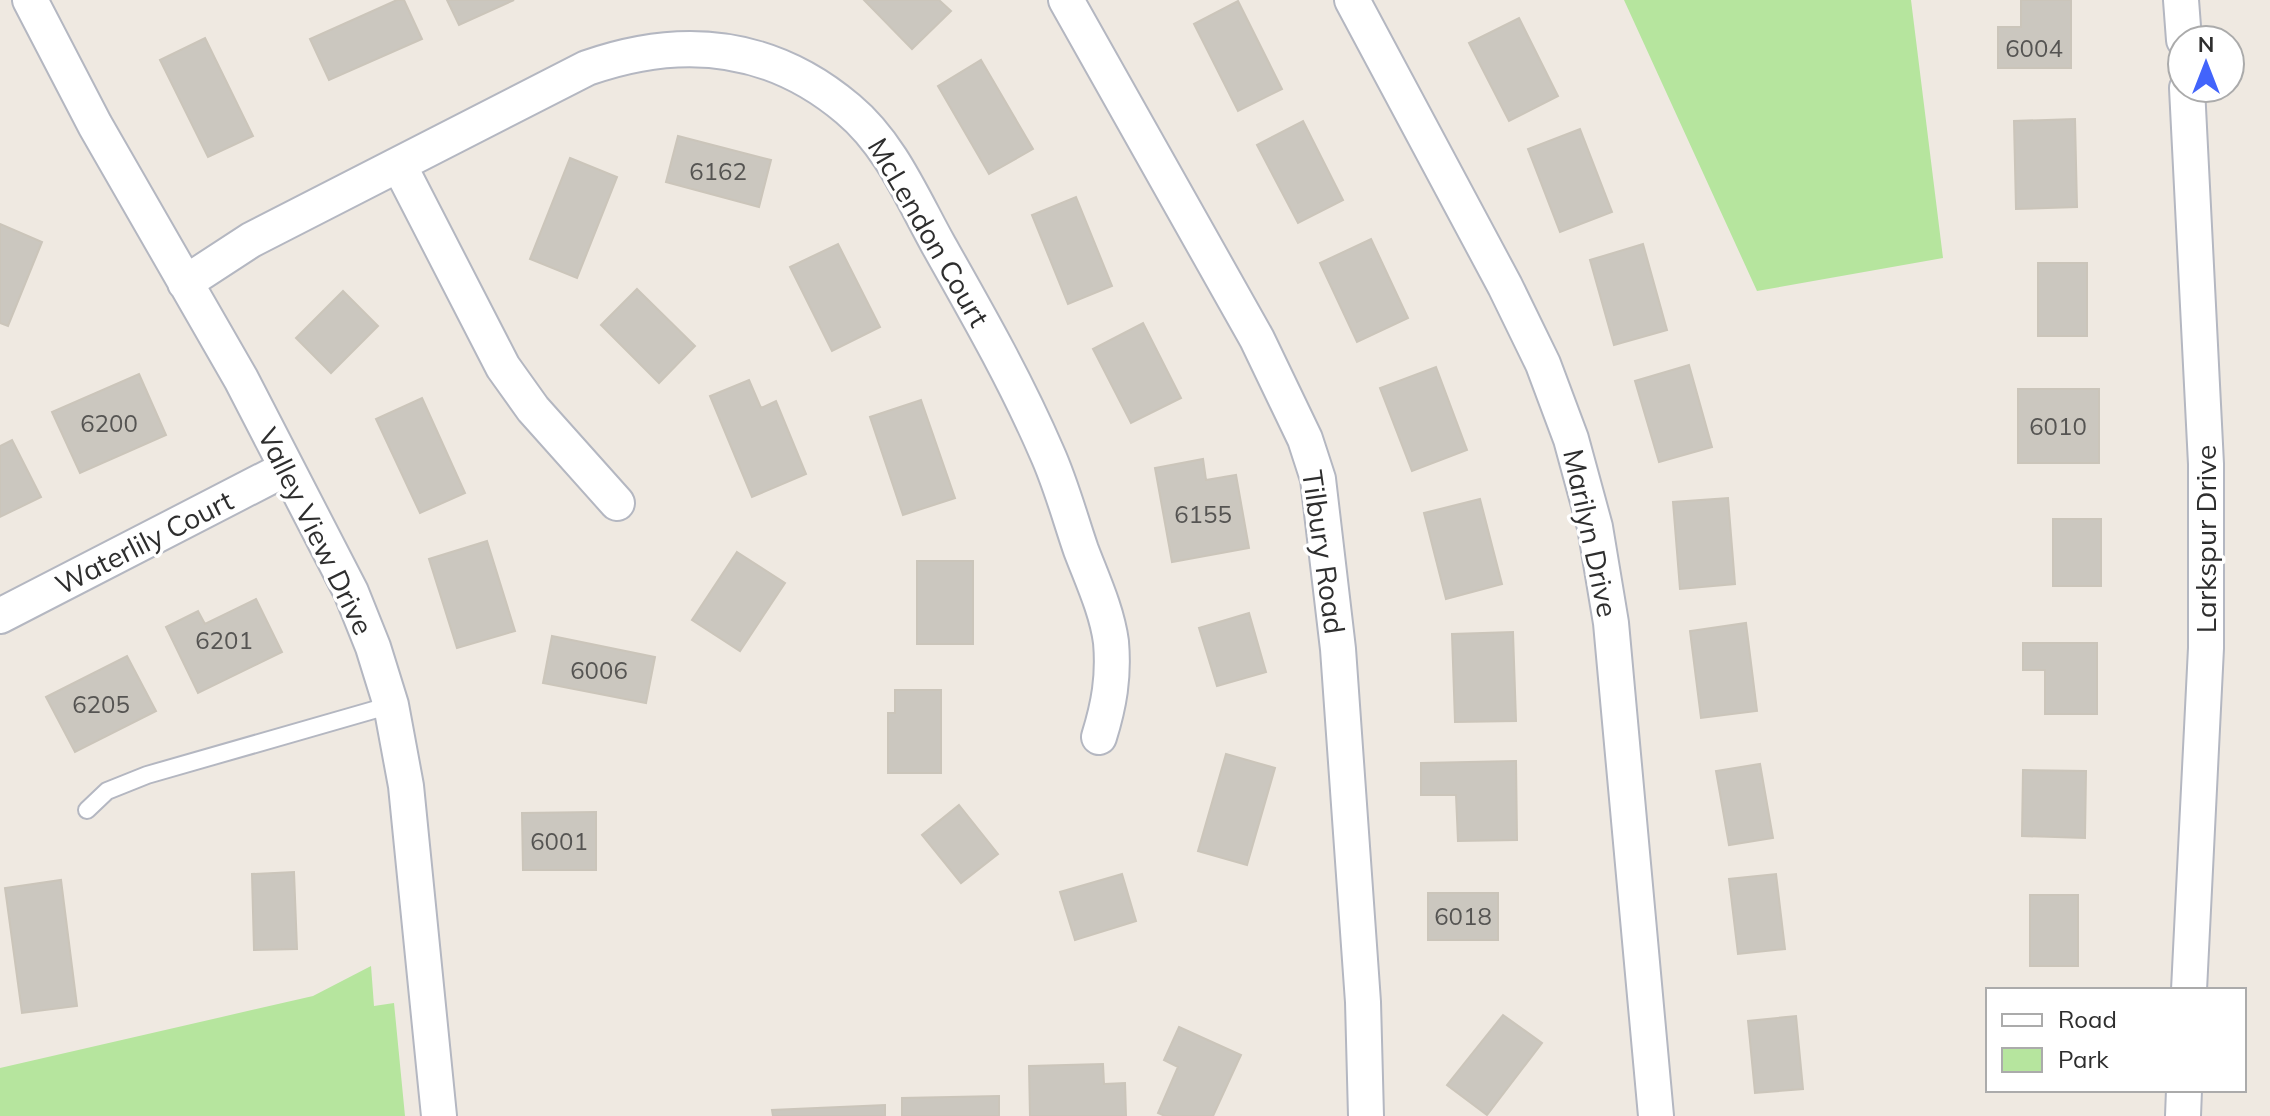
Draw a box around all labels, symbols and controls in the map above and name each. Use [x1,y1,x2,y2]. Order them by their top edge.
north arrow [2166,24,2246,104]
text: N [2198,30,2214,58]
house number: 6004 [2005,33,2063,63]
street label: McLendon Court [861,131,997,333]
house number: 6162 [689,156,747,186]
house number: 6200 [80,408,138,438]
house number: 6010 [2029,411,2087,441]
street label: Valley View Drive [251,422,381,640]
street label: Larkspur Drive [2188,445,2223,633]
street label: Marilyn Drive [1556,446,1626,620]
street label: Tilbury Road [1295,468,1353,636]
street label: Waterlily Court [49,482,239,602]
house number: 6155 [1174,499,1232,529]
house number: 6201 [195,625,253,655]
house number: 6006 [570,655,628,685]
house number: 6205 [72,689,130,719]
house number: 6001 [530,826,588,856]
house number: 6018 [1434,901,1492,931]
legend [1986,988,2246,1092]
text: Road [2058,1004,2117,1034]
text: Park [2058,1044,2109,1074]

